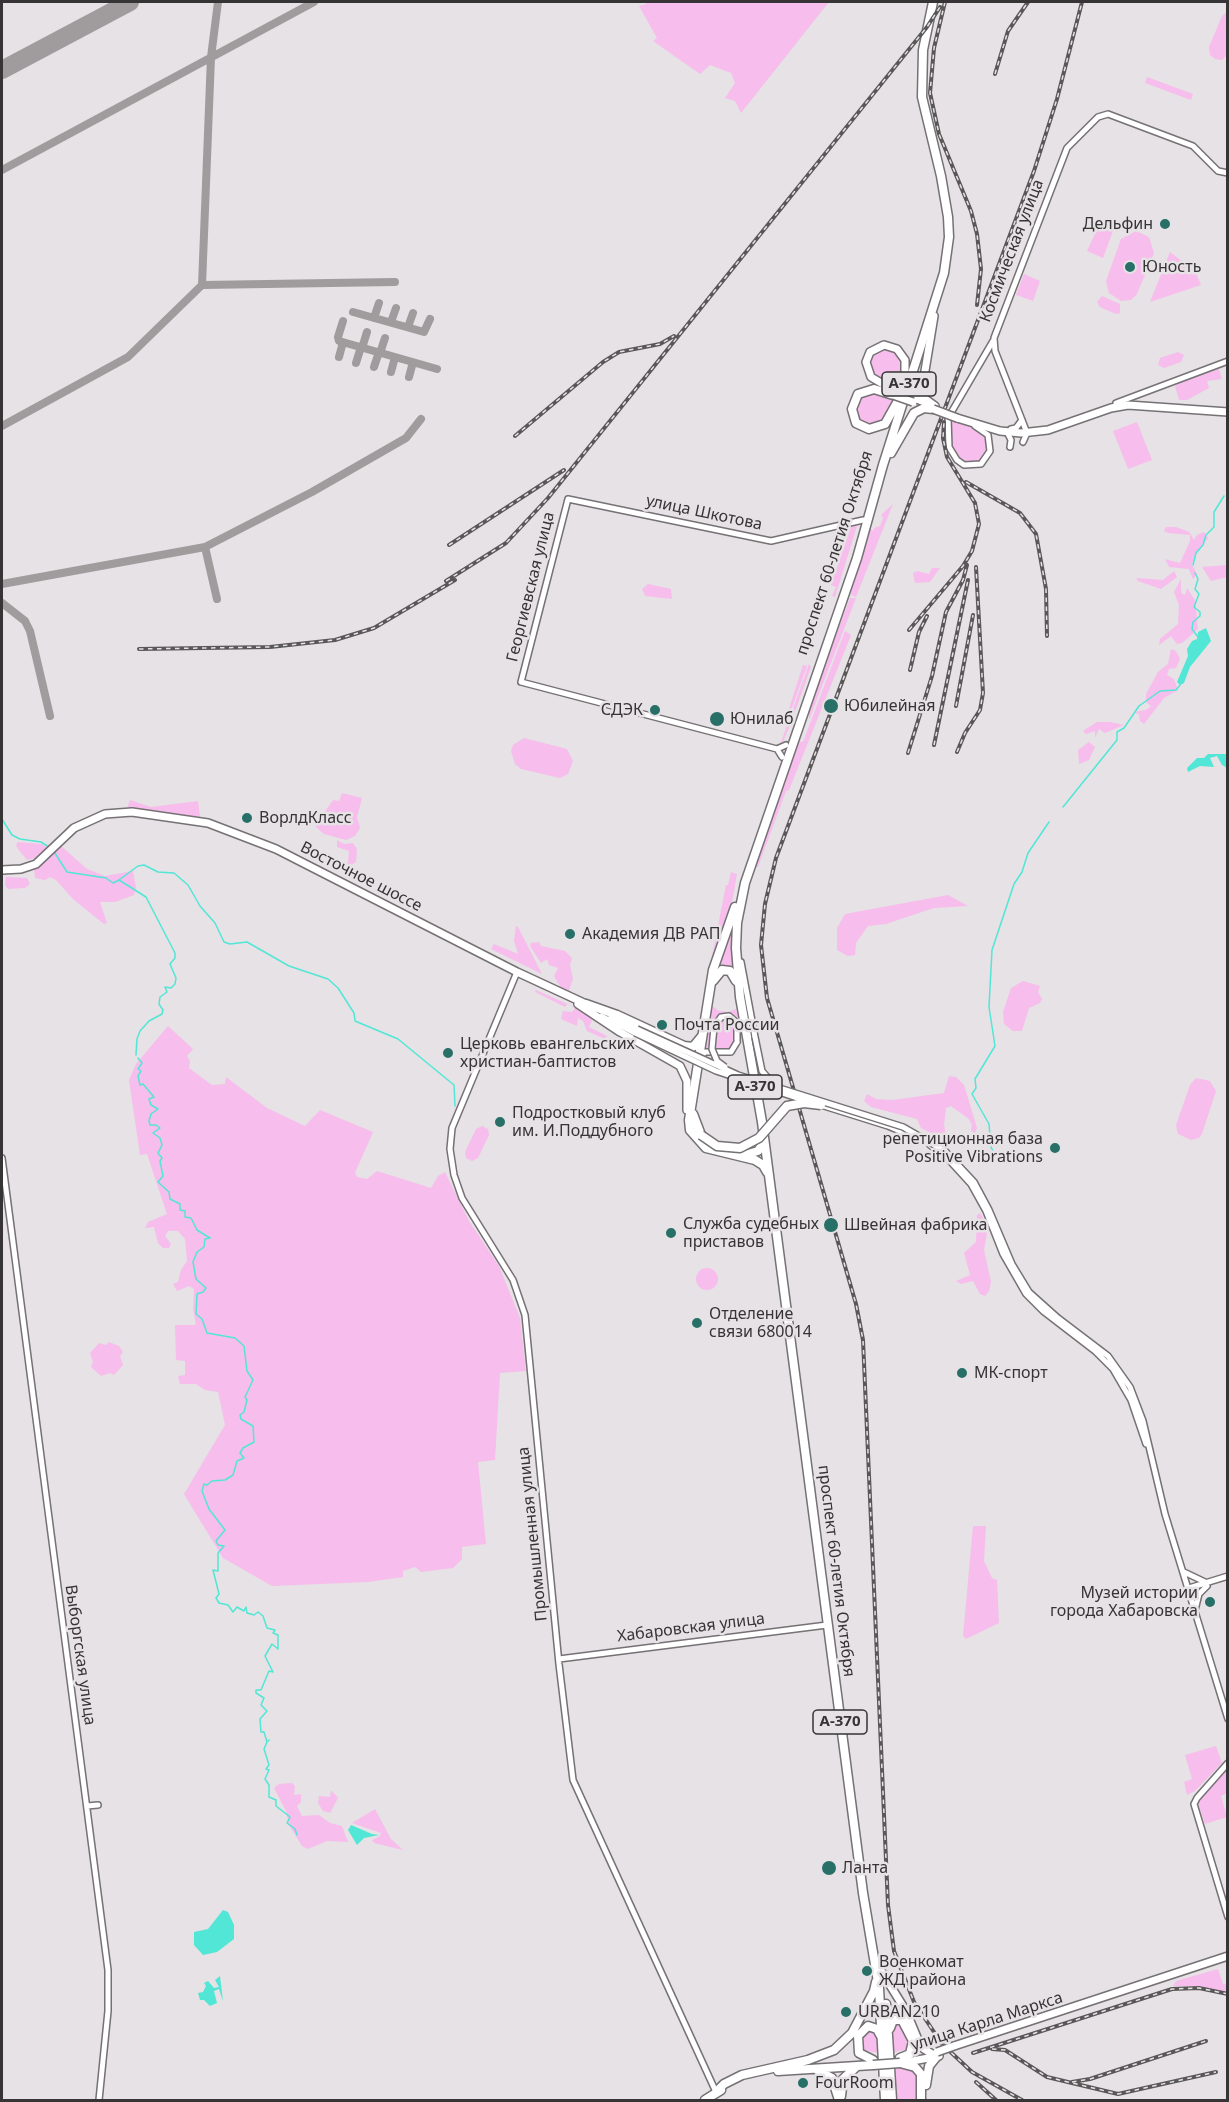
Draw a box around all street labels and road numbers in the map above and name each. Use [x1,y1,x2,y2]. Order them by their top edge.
street label: Космическая улица [976,177,1048,325]
road number: А-370 [882,372,936,396]
street label: проспект 60-летия Октября [793,449,877,657]
street label: улица Шкотова [644,491,764,535]
street label: Георгиевская улица [503,510,559,664]
street label: Восточное шоссе [297,838,425,916]
road number: А-370 [728,1075,782,1099]
street label: Промышленная улица [514,1446,552,1622]
street label: проспект 60-летия Октября [813,1464,859,1678]
street label: Выборгская улица [61,1583,99,1727]
street label: Хабаровская улица [616,1609,766,1647]
road number: А-370 [813,1710,867,1734]
street label: улица Карла Маркса [909,1988,1065,2056]

